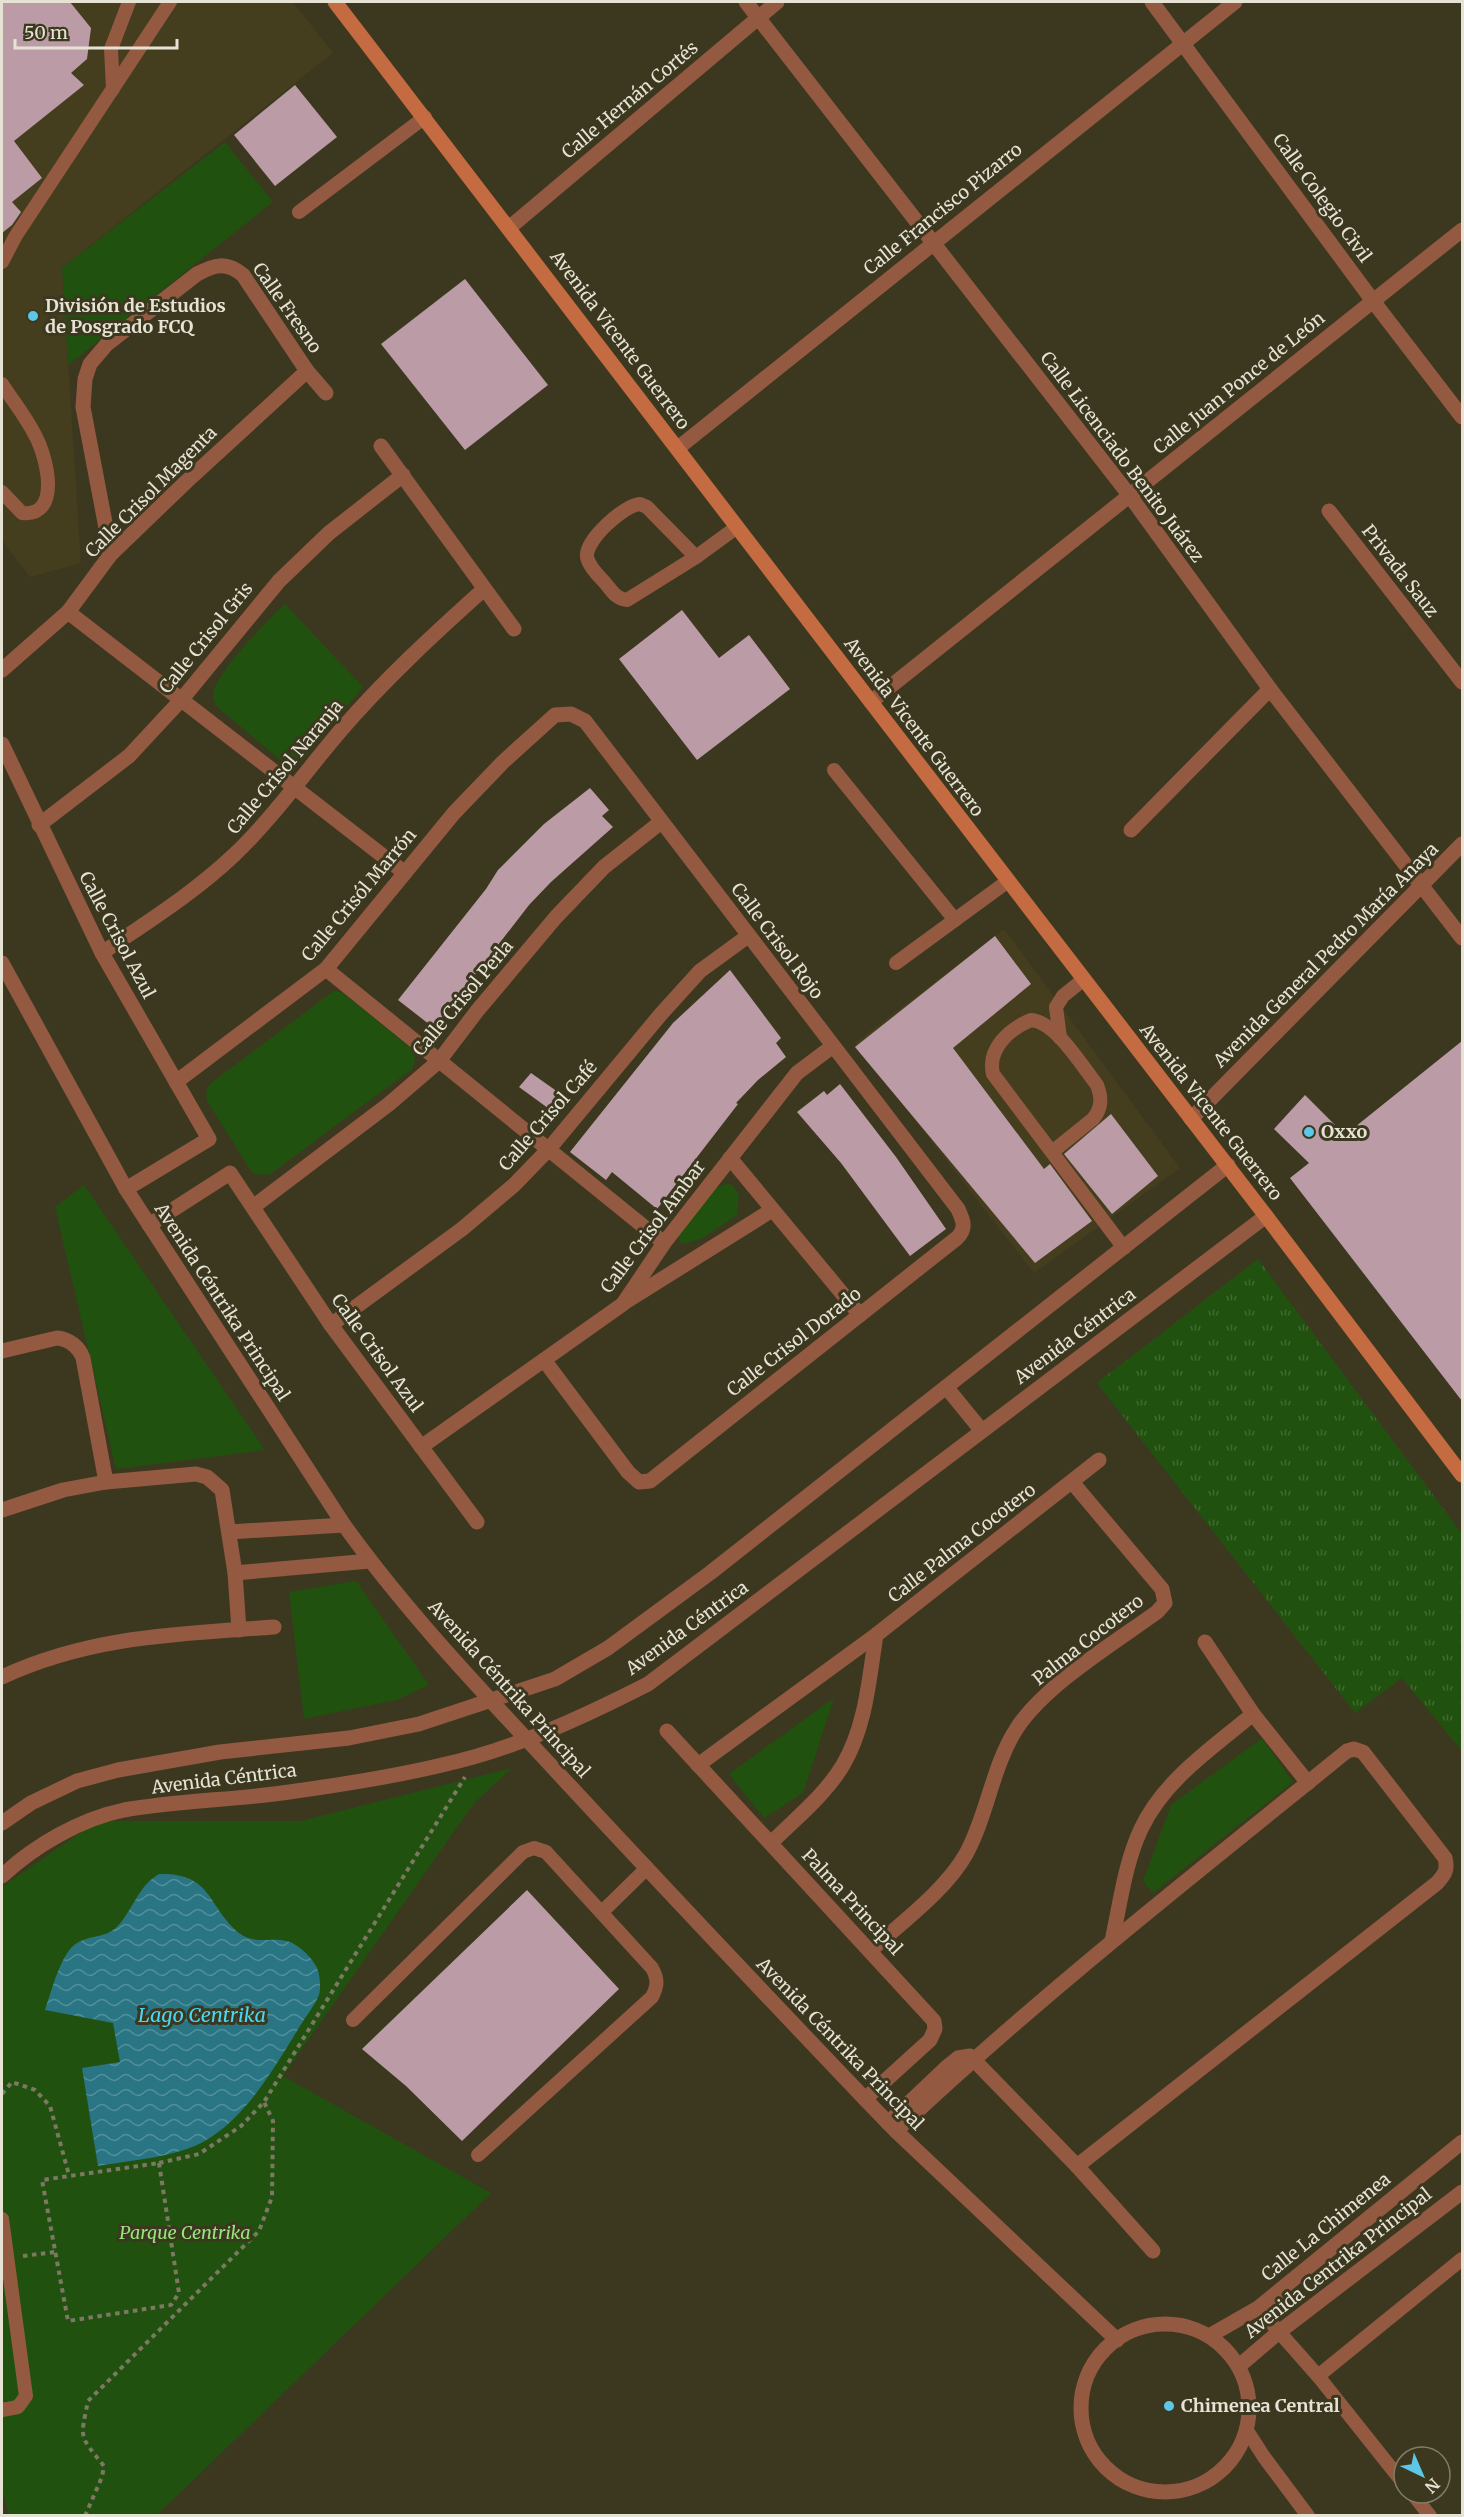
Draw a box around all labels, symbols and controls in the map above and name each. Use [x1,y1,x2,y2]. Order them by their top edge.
scale bar [15,12,177,50]
text: 50 m [24,21,68,44]
street label: Calle Hernán Cortés [557,36,703,163]
street label: Calle Colegio Civil [1268,129,1377,267]
street label: Calle Francisco Pizarro [859,138,1027,280]
street label: Avenida Vicente Guerrero [545,245,695,434]
street label: Calle Fresno [248,258,327,357]
place label: División de Estudios de Posgrado FCQ [45,294,226,338]
street label: Calle Juan Ponce de León [1148,306,1329,459]
marker: División de Estudios de Posgrado FCQ [26,309,40,323]
street label: Calle Licenciado Benito Juárez [1035,347,1209,567]
street label: Calle Crisol Magenta [80,421,222,562]
street label: Privada Sauz [1357,520,1444,622]
street label: Calle Crisol Gris [154,577,258,698]
street label: Avenida Vicente Guerrero [839,632,989,821]
street label: Calle Crisol Naranja [222,694,348,839]
street label: Calle Crisól Marrón [296,823,421,966]
street label: Avenida General Pedro María Anaya [1208,837,1443,1073]
street label: Calle Crisol Azul [74,867,161,1003]
street label: Calle Crisol Rojo [726,878,829,1003]
street label: Calle Crisol Perla [407,935,518,1060]
street label: Avenida Vicente Guerrero [1134,1018,1288,1205]
street label: Calle Crisol Café [493,1056,602,1176]
place label: Oxxo [1321,1120,1367,1143]
marker: Oxxo [1302,1125,1316,1139]
street label: Calle Crisol Ambar [595,1156,710,1298]
street label: Avenida Céntrika Principal [149,1198,295,1405]
street label: Calle Crisol Dorado [722,1282,866,1401]
street label: Avenida Céntrica [1009,1282,1140,1389]
street label: Calle Crisol Azul [327,1289,428,1417]
street label: Calle Palma Cocotero [883,1478,1040,1607]
street label: Avenida Céntrica [620,1575,753,1680]
street label: Palma Cocotero [1028,1589,1148,1690]
street label: Avenida Céntrika Principal [423,1594,596,1783]
street label: Avenida Céntrica [149,1758,298,1799]
street label: Palma Principal [797,1844,908,1960]
street label: Avenida Céntrika Principal [751,1952,929,2135]
water label: Lago Centrika [138,2002,266,2027]
street label: Calle La Chimenea [1256,2167,1395,2286]
street label: Avenida Centrika Principal [1239,2182,1436,2343]
park label: Parque Centrika [119,2221,251,2244]
place label: Chimenea Central [1181,2394,1340,2417]
marker: Chimenea Central [1162,2399,1176,2413]
north arrow [1392,2445,1452,2505]
text: N [1421,2474,1444,2498]

